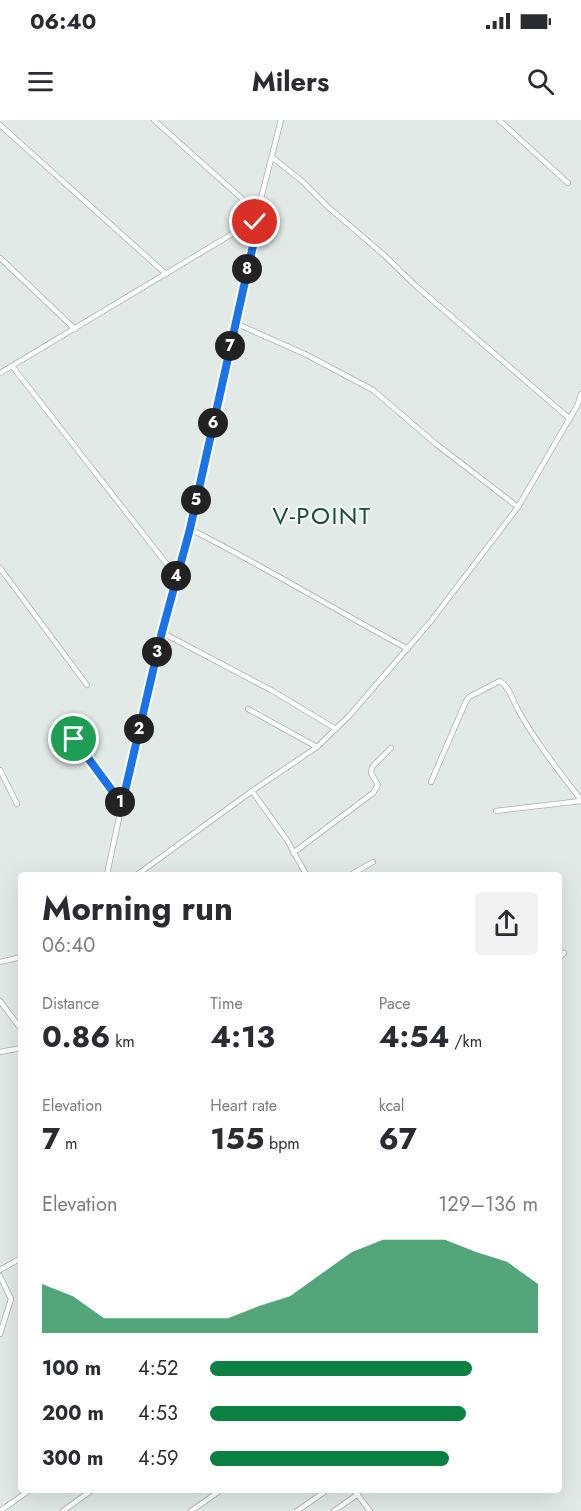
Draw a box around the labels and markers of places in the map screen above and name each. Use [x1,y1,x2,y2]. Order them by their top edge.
pin [229,196,280,247]
pin: 8 [232,254,262,284]
pin: 7 [215,331,245,361]
pin: 6 [198,408,228,438]
pin: 5 [181,485,211,515]
pin: 4 [161,561,191,591]
pin: 3 [142,637,172,667]
pin [48,713,99,764]
pin: 2 [124,714,154,744]
pin: 1 [105,787,135,817]

